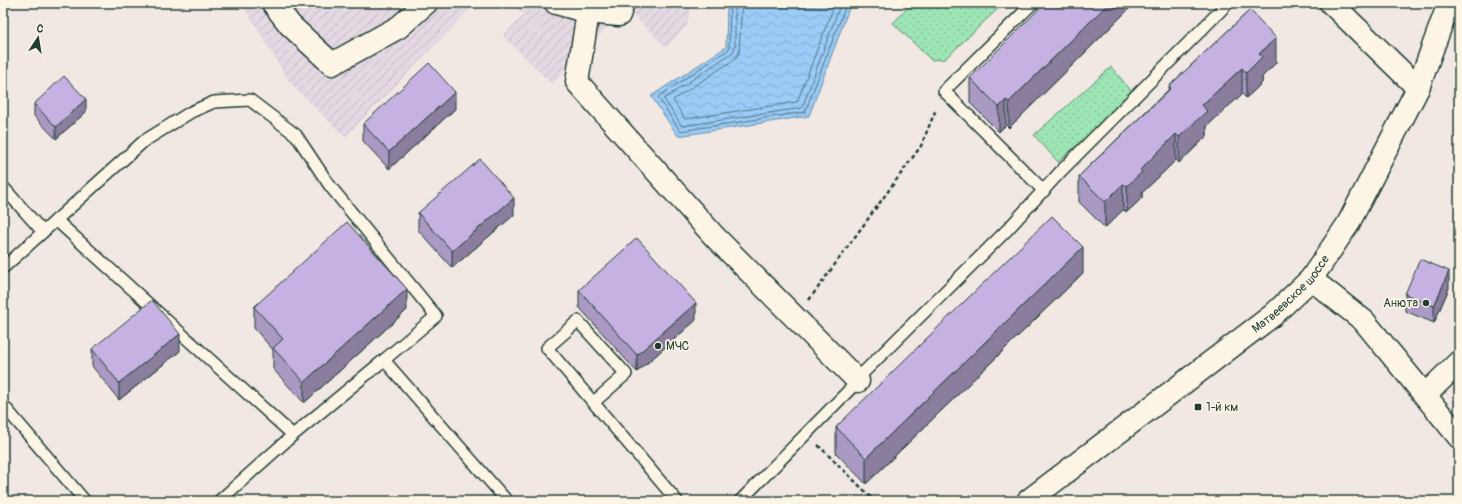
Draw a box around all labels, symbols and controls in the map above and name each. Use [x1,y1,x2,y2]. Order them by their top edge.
north arrow [18,18,58,58]
text: С [35,22,45,36]
street label: Матвеевское шоссе [1249,252,1332,336]
place label: Анюта [1383,296,1418,311]
marker: Анюта [1421,298,1431,308]
place label: МЧС [666,339,689,354]
marker: МЧС [653,341,663,351]
place label: 1-й км [1206,400,1238,415]
marker: 1-й км [1193,402,1203,412]

